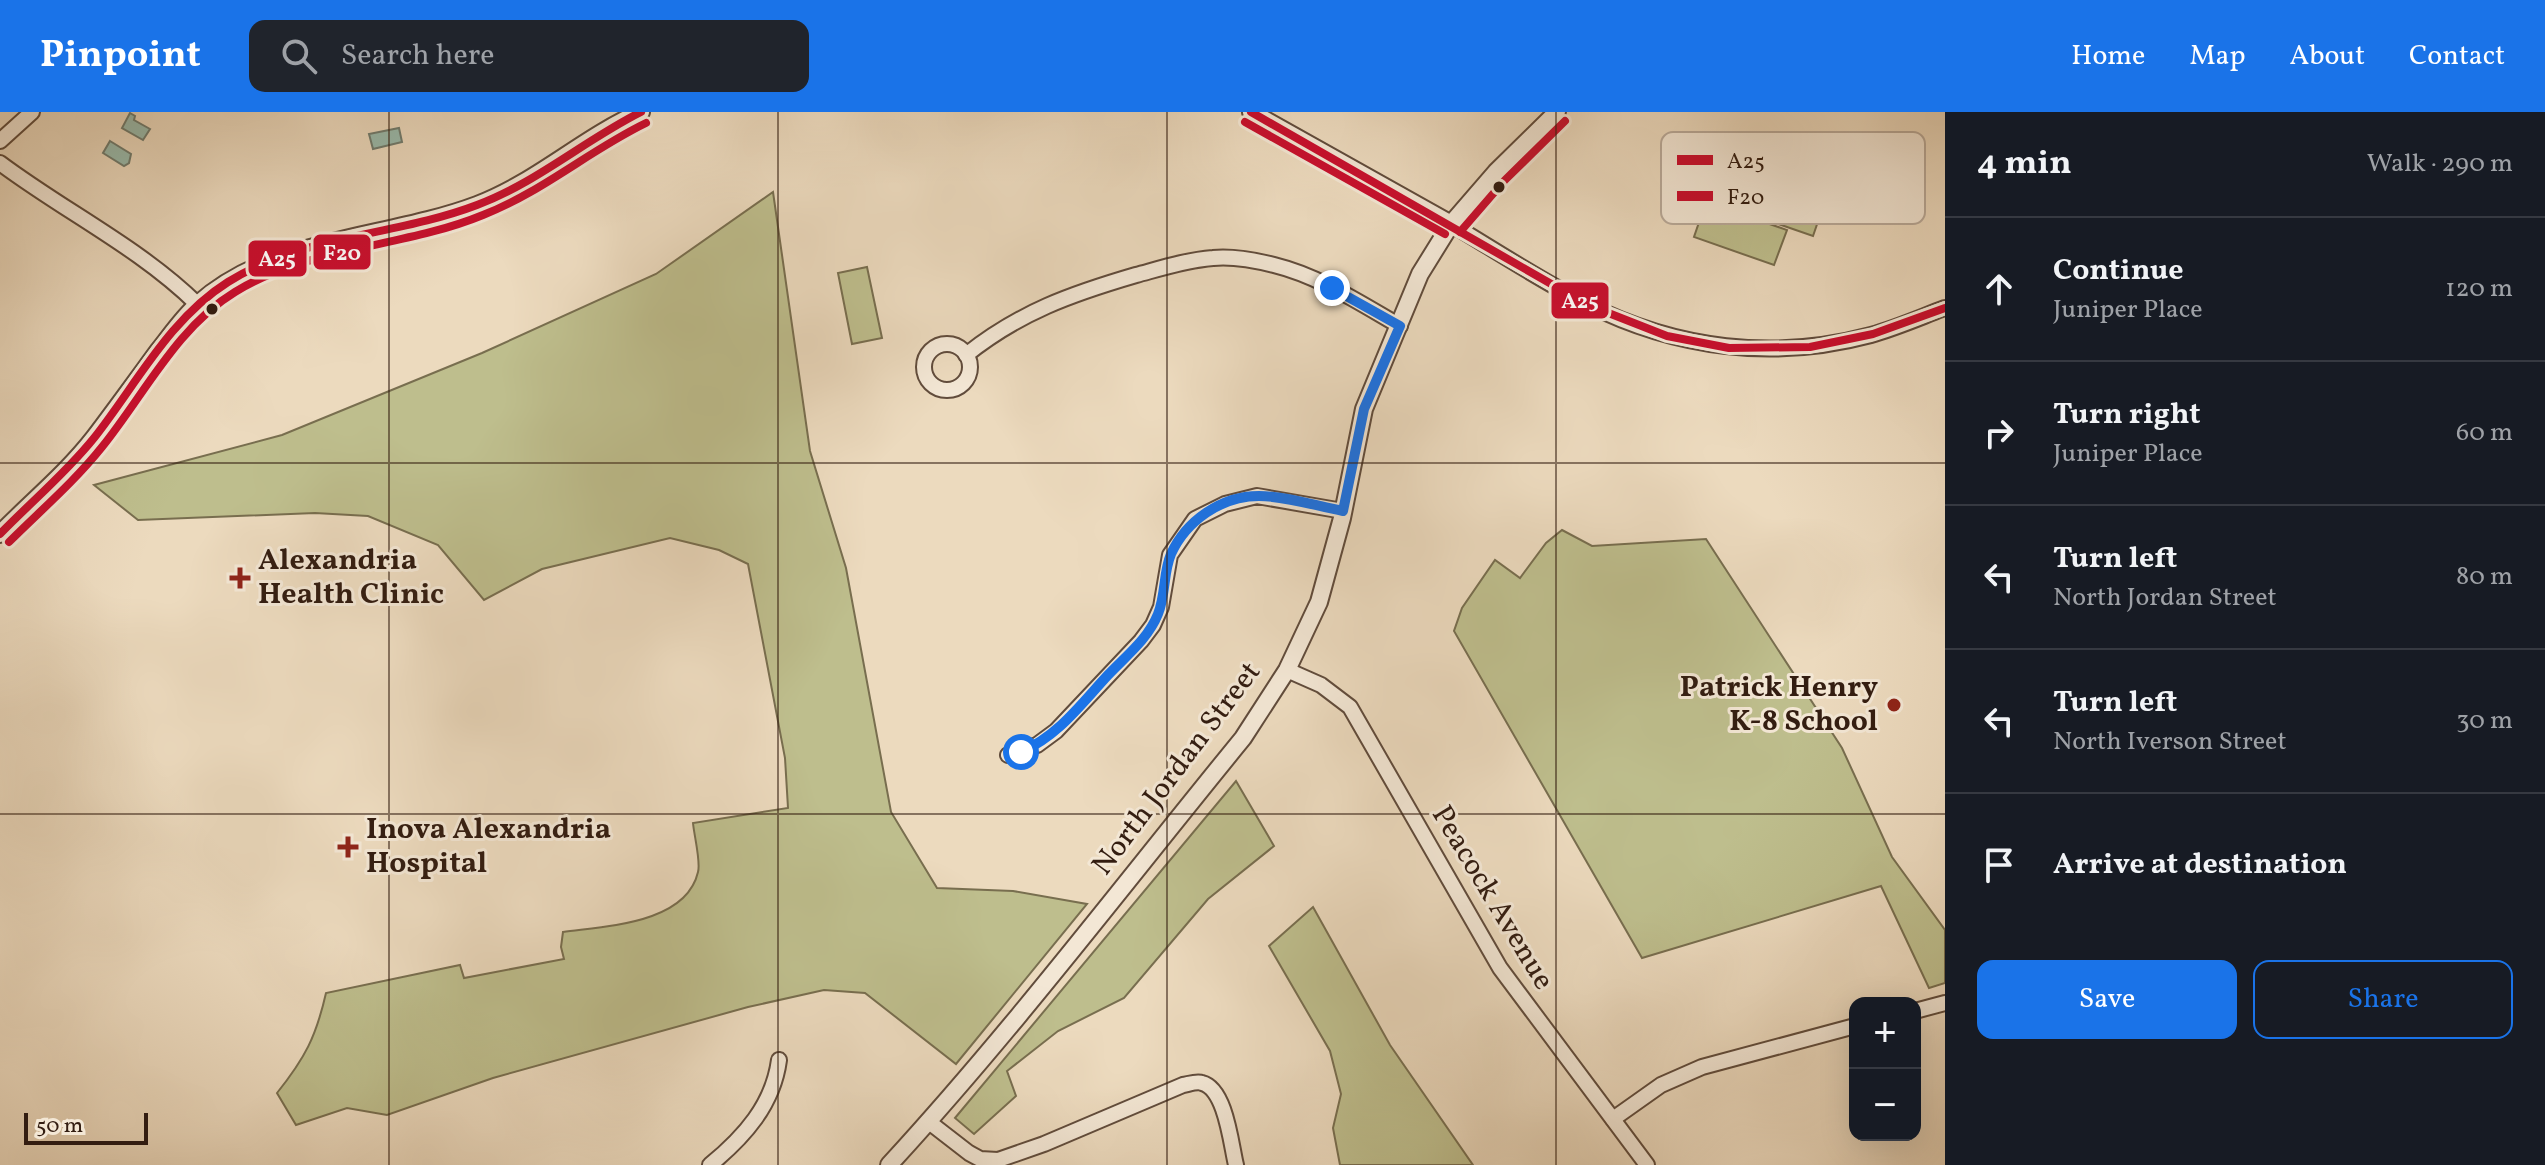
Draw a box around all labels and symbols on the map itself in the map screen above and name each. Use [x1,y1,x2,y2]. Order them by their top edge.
legend [1661,132,1925,224]
text: A25 [1727,147,1765,178]
unlabelled marker [1491,179,1507,195]
text: F20 [1727,183,1764,214]
line badge: F20 [312,233,372,271]
line badge: A25 [247,239,308,278]
text: F20 [323,239,361,270]
text: A25 [258,245,296,276]
route end [1314,270,1350,306]
line badge: A25 [1550,281,1610,320]
text: A25 [1561,287,1599,318]
unlabelled marker [204,301,220,317]
place label: Alexandria Health Clinic [258,540,444,616]
marker: Alexandria Health Clinic [229,567,251,589]
street label: North Jordan Street [1083,653,1271,885]
place label: Patrick Henry K-8 School [1680,667,1878,743]
marker: Patrick Henry K-8 School [1885,696,1903,714]
route start [1003,734,1039,770]
street label: Peacock Avenue [1420,798,1564,998]
place label: Inova Alexandria Hospital [366,809,611,885]
marker: Inova Alexandria Hospital [337,836,359,858]
scale bar [24,1109,148,1145]

